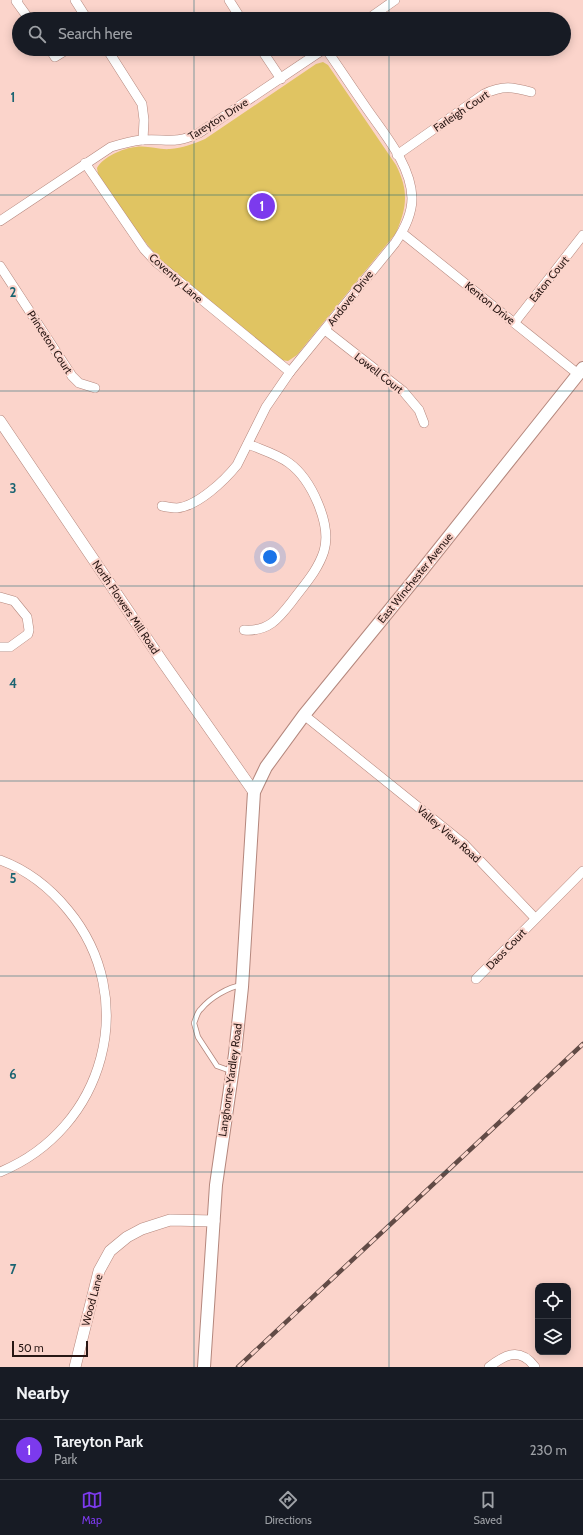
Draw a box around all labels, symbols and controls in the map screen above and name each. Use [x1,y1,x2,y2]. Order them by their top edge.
search box [12,12,571,56]
icon: search [26,23,48,45]
text: Search here [58,25,133,43]
street label: Farleigh Court [431,87,492,135]
text: 1 [11,89,15,105]
street label: Tareyton Drive [185,95,251,143]
pin: 1 [249,191,275,221]
street label: Coventry Lane [146,250,206,306]
street label: Eaton Court [526,253,572,305]
street label: Andover Drive [324,267,376,329]
street label: Kenton Drive [462,279,518,328]
text: 2 [10,284,17,300]
street label: Princeton Court [24,308,76,377]
street label: Lowell Court [352,350,406,397]
text: 3 [9,480,17,496]
street label: East Winchester Avenue [374,530,456,626]
your location [260,547,280,567]
street label: North Flowers Mill Road [89,557,163,657]
text: 4 [9,675,17,691]
street label: Valley View Road [414,803,484,865]
text: 5 [10,870,17,886]
street label: Daos Court [483,925,529,973]
street label: Langhorne-Yardley Road [215,1022,245,1138]
text: 6 [9,1066,17,1082]
text: 7 [10,1261,17,1277]
street label: Wood Lane [78,1272,106,1328]
map controls [535,1283,571,1355]
button: locate [535,1283,571,1319]
button: layers [535,1319,571,1355]
scale bar [12,1339,88,1358]
text: 50 m [18,1341,44,1355]
text: Nearby [16,1383,69,1403]
text: Tareyton Park [54,1433,143,1451]
text: 1 [27,1442,31,1458]
text: 230 m [530,1442,567,1458]
text: Park [54,1451,77,1467]
tab: Map [81,1489,103,1527]
tab: Directions [265,1489,312,1527]
tab: Saved [474,1489,502,1527]

